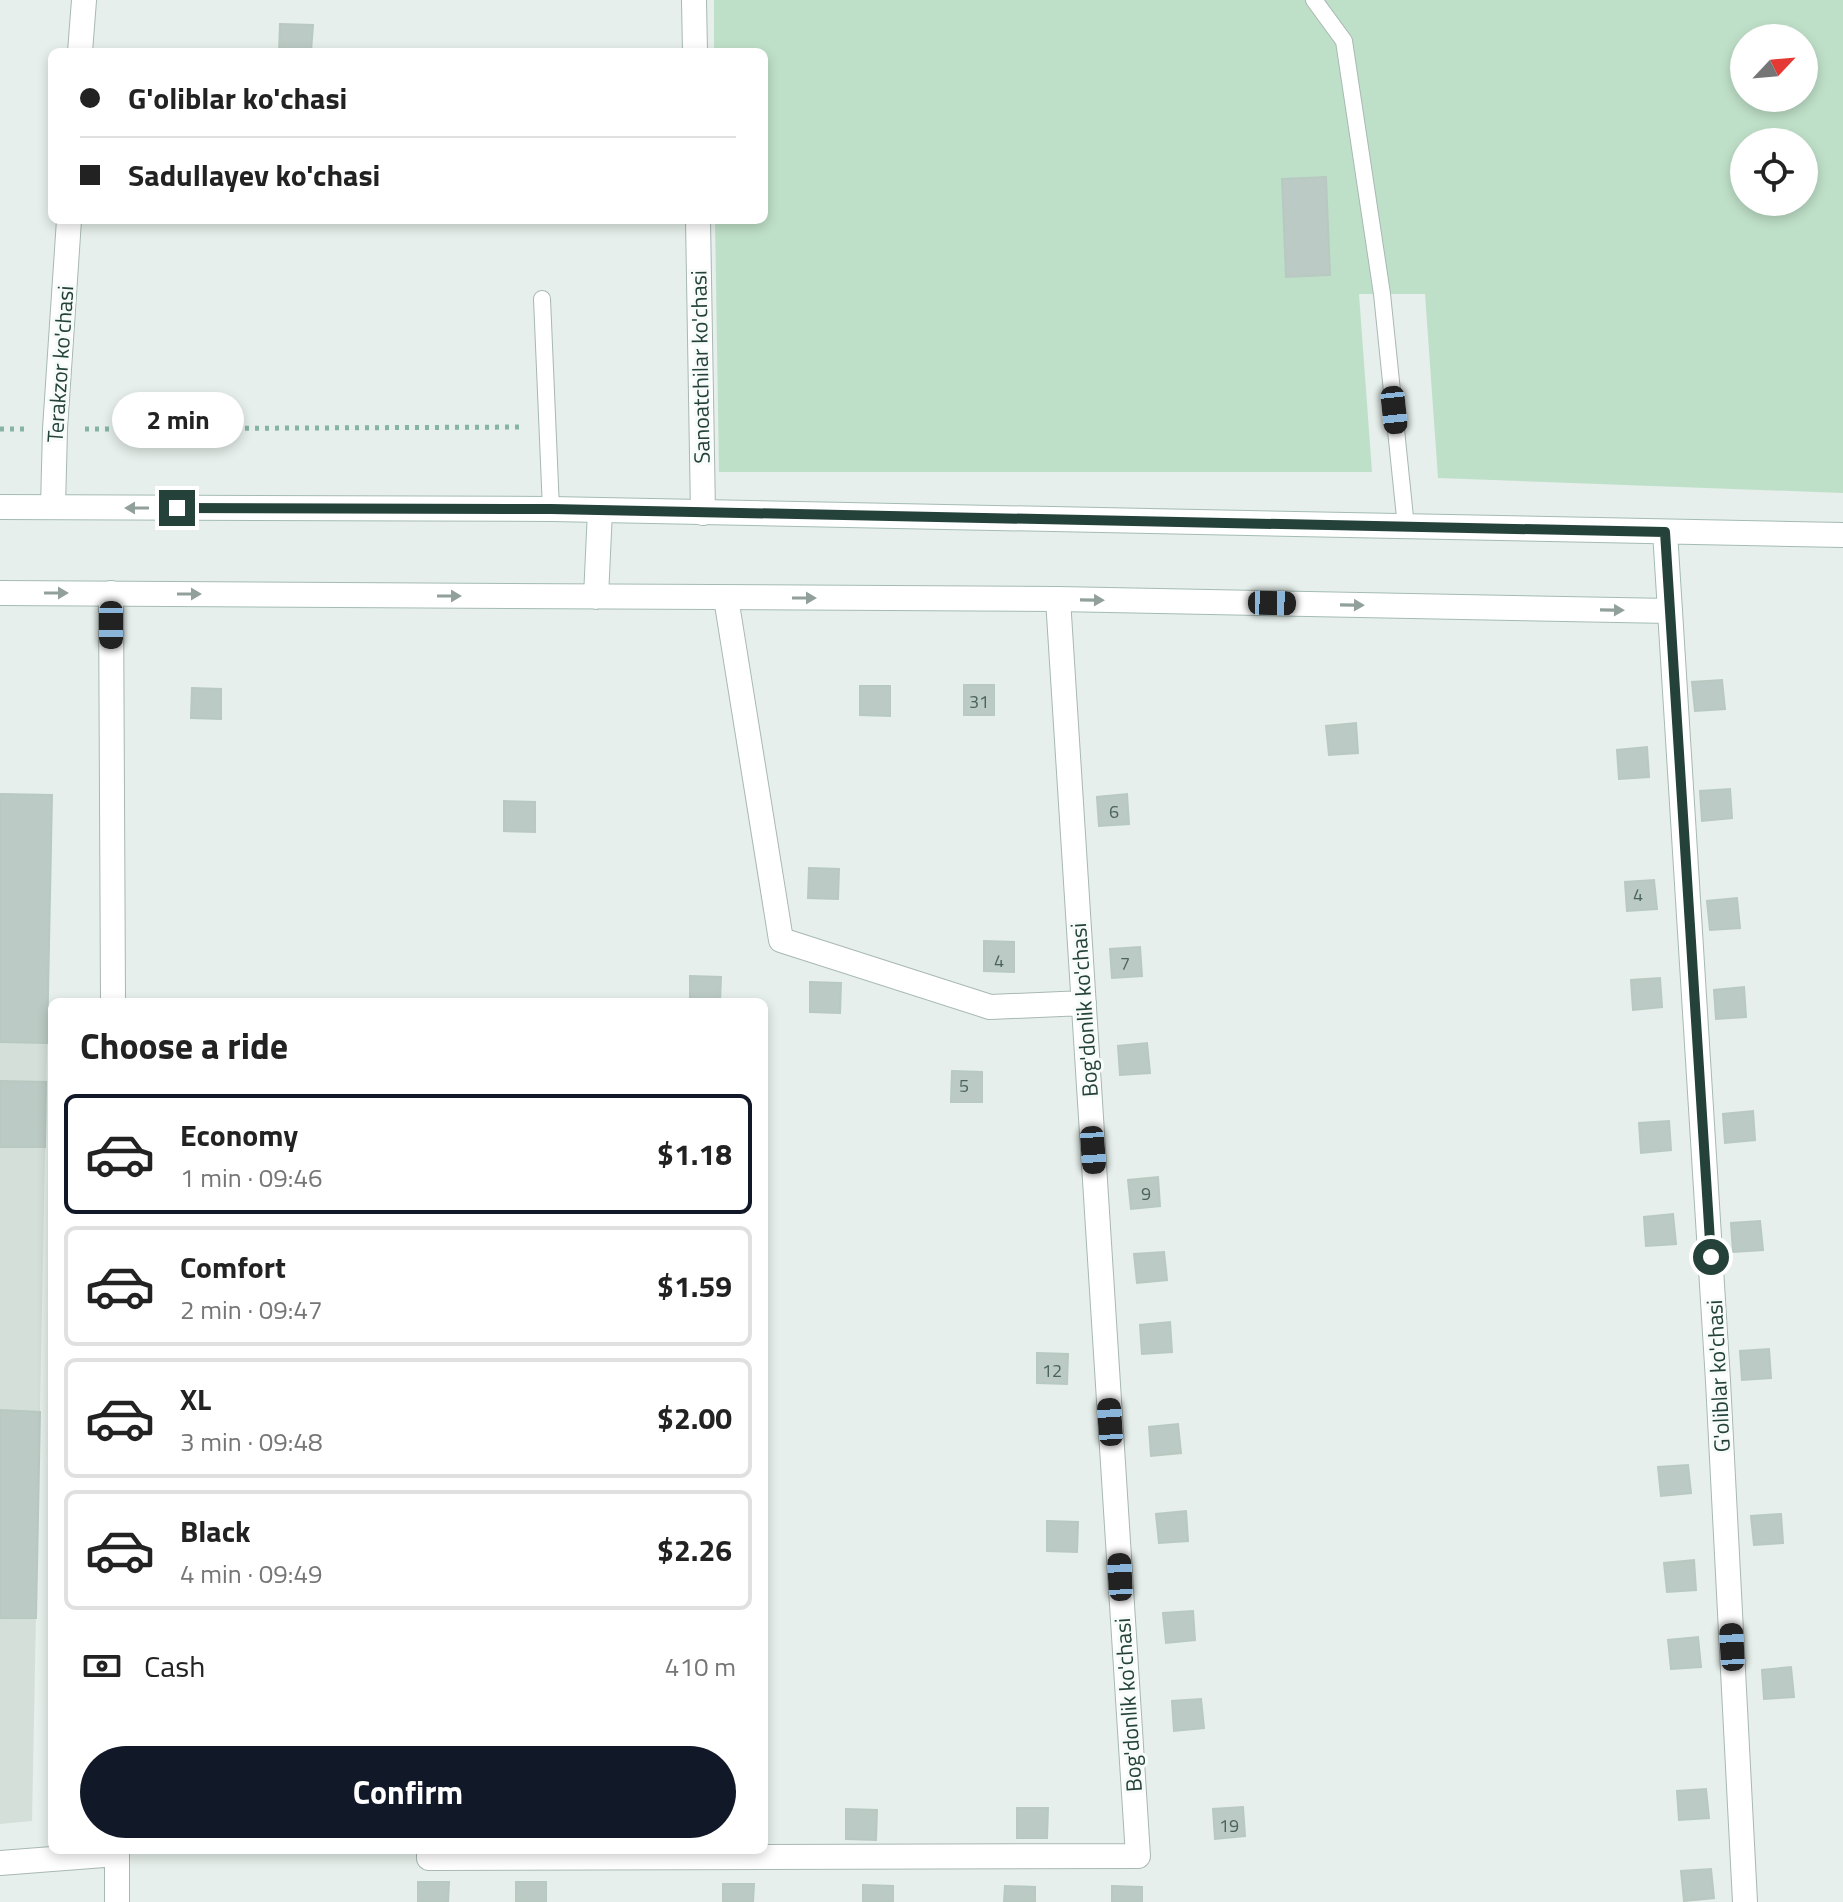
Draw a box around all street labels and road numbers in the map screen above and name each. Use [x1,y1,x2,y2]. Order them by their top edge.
street label: Sanoatchilar ko'chasi [681,270,719,464]
street label: Terakzor ko'chasi [38,284,82,444]
street label: Bog'donlik ko'chasi [1061,922,1107,1098]
street label: G'oliblar ko'chasi [1697,1299,1739,1453]
street label: Bog'donlik ko'chasi [1105,1617,1151,1793]

